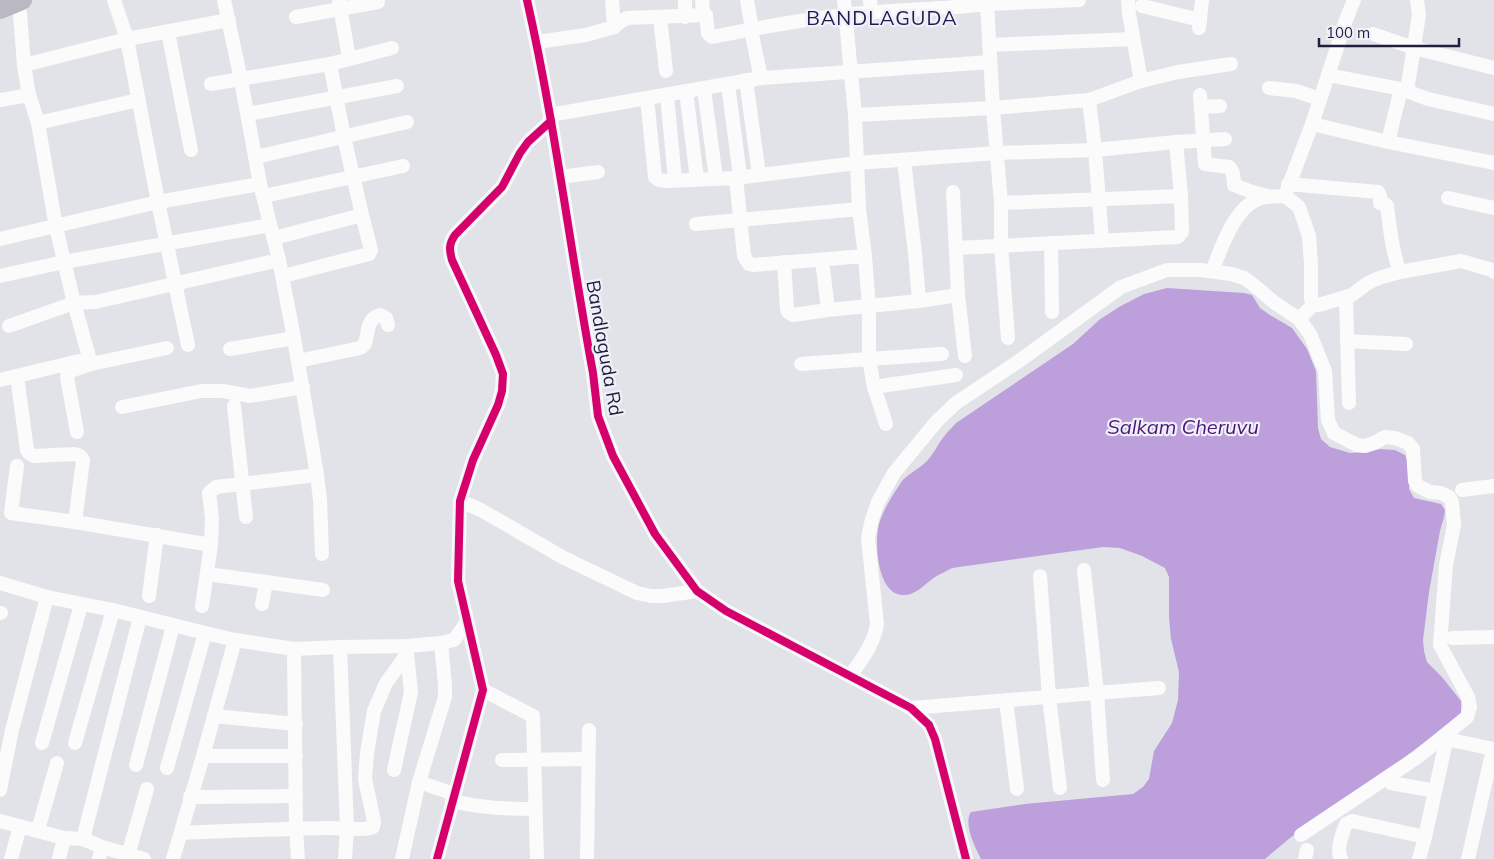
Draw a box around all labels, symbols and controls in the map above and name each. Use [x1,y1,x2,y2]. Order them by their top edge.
district label: BANDLAGUDA [806,5,958,30]
scale bar [1319,15,1459,47]
text: 100 m [1326,23,1370,42]
street label: Bandlaguda Rd [581,278,629,418]
water label: Salkam Cheruvu [1107,414,1259,439]

